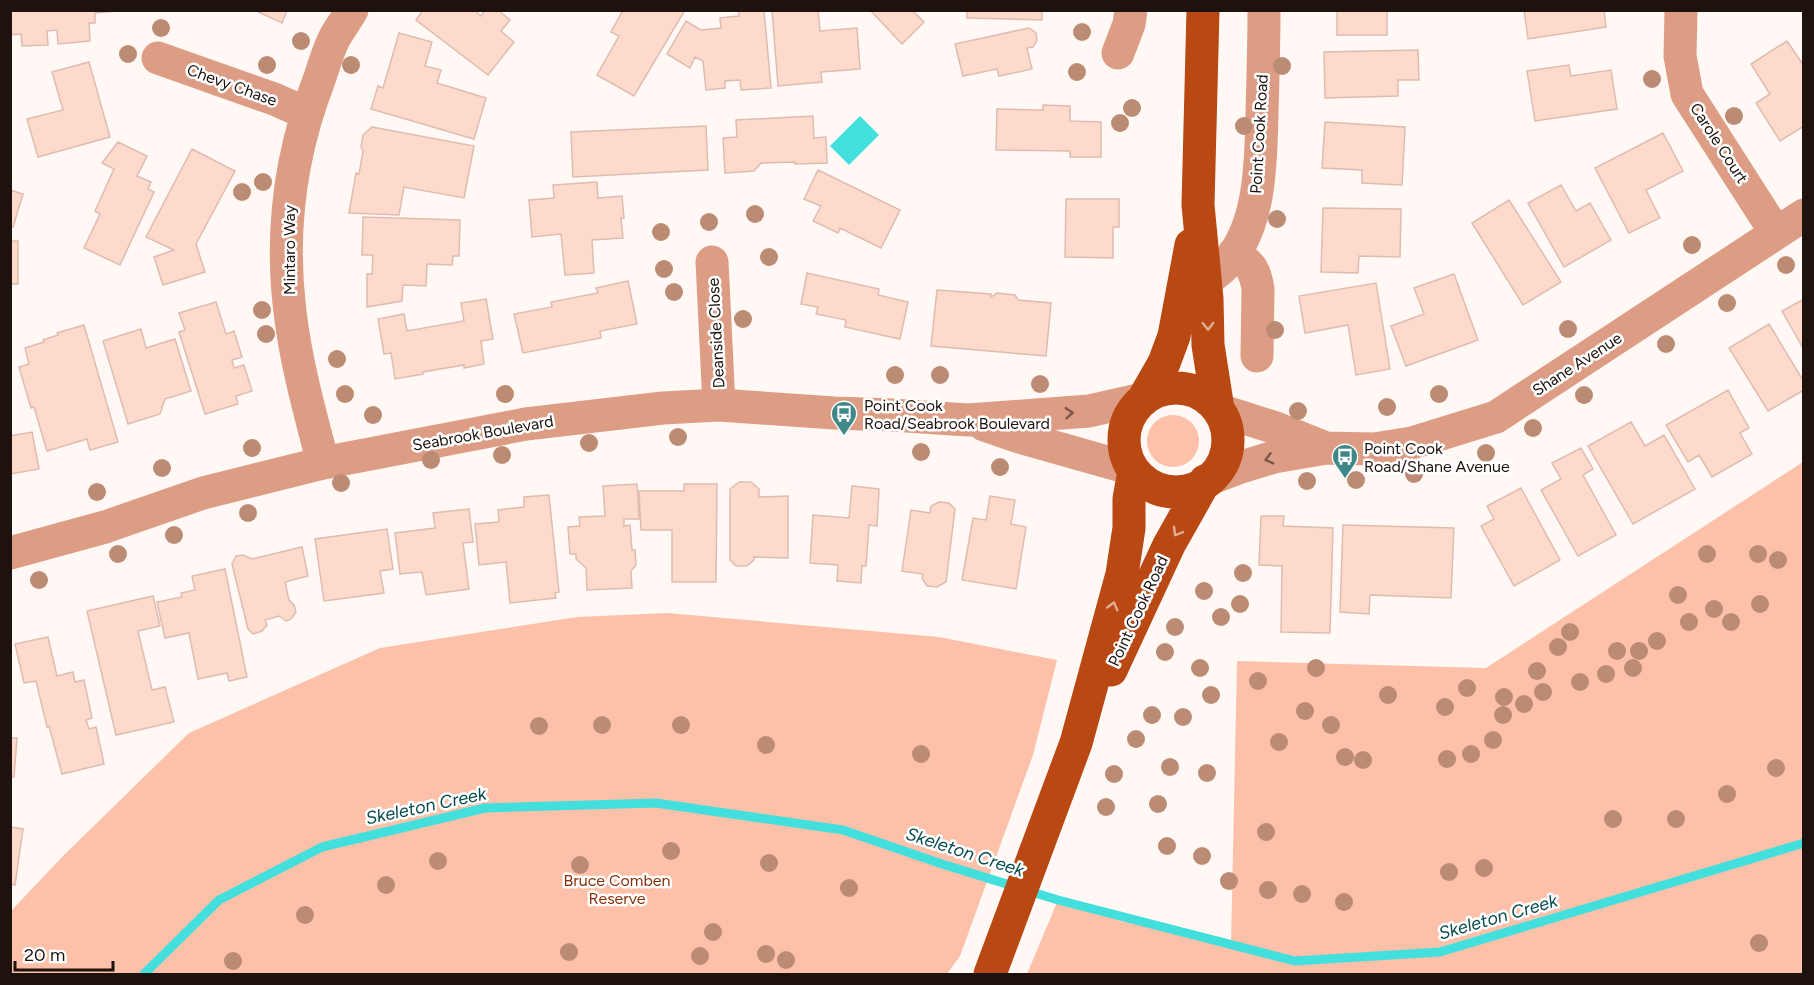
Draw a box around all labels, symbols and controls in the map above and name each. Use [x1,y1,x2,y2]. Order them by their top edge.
street label: Chevy Chase [184,60,280,110]
street label: Point Cook Road [1246,74,1272,194]
street label: Carole Court [1686,99,1752,187]
street label: Mintaro Way [280,204,299,295]
street label: Deanside Close [704,277,728,389]
one-way arrow [1202,321,1214,330]
street label: Shane Avenue [1529,328,1625,400]
place label: Point Cook Road/Seabrook Boulevard [864,396,1050,433]
bus stop icon: Point Cook Road/Seabrook Boulevard [829,399,859,437]
one-way arrow [1064,406,1073,419]
street label: Seabrook Boulevard [411,411,555,455]
place label: Point Cook Road/Shane Avenue [1364,439,1510,476]
bus stop icon: Point Cook Road/Shane Avenue [1330,442,1360,480]
one-way arrow [1264,452,1275,464]
one-way arrow [1172,526,1184,536]
street label: Point Cook Road [1104,553,1172,669]
one-way arrow [1106,601,1119,611]
water label: Skeleton Creek [364,782,490,830]
water label: Skeleton Creek [903,823,1028,882]
park label: Bruce Comben Reserve [564,871,671,908]
water label: Skeleton Creek [1436,889,1561,944]
scale bar [15,934,112,972]
text: 20 m [24,944,65,966]

